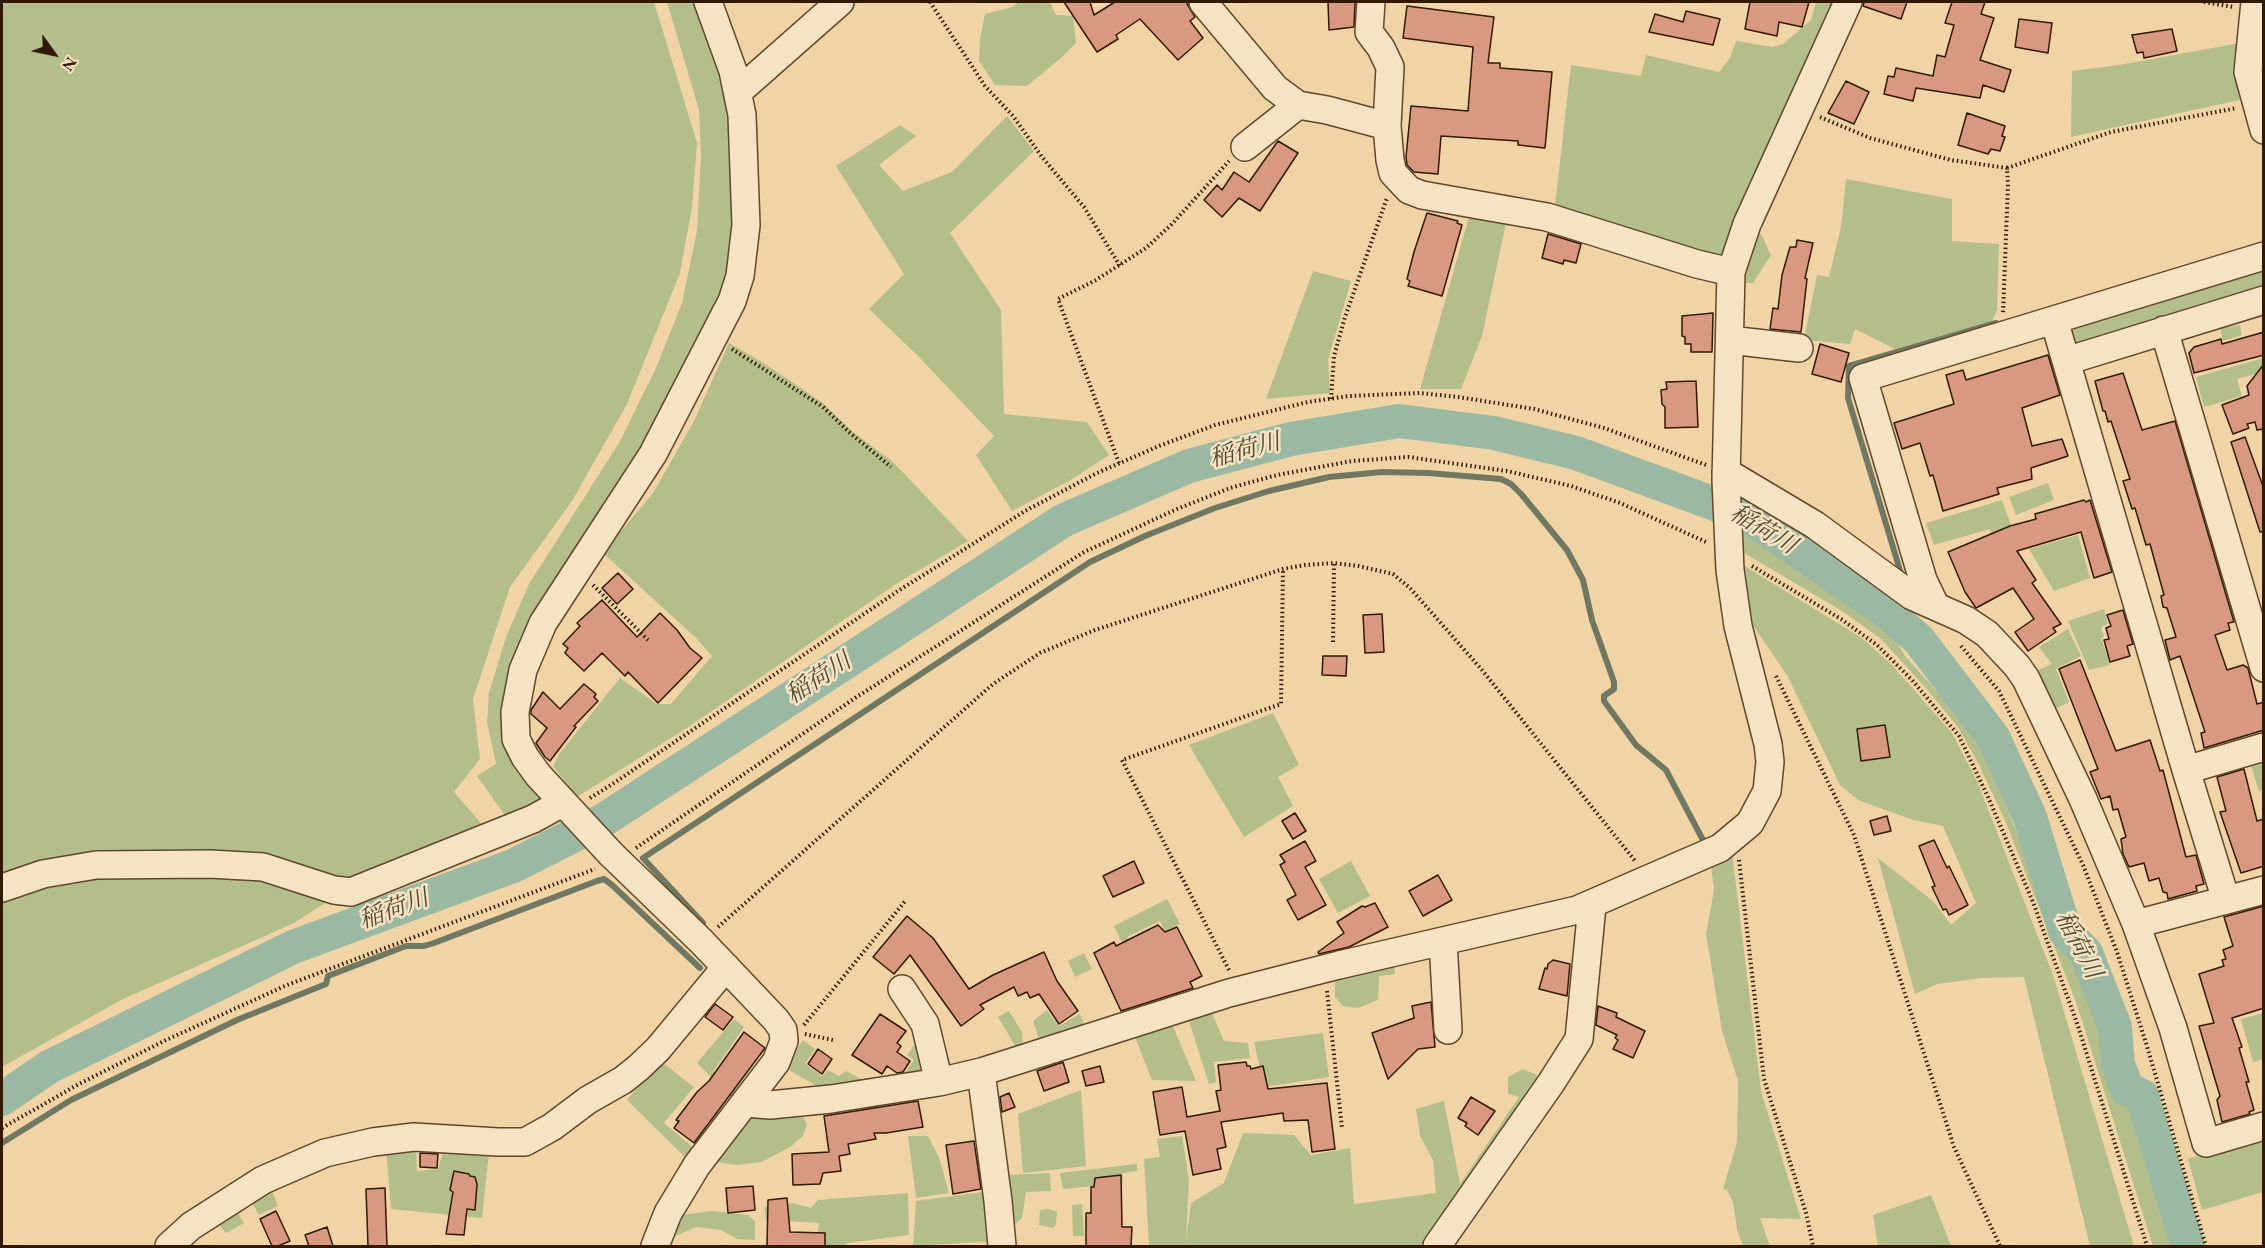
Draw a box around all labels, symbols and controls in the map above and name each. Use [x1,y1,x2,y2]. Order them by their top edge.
north arrow [24,24,84,84]
text: N [57,53,82,75]
water label: 稲荷川 [1206,428,1284,474]
water label: 稲荷川 [1725,499,1801,561]
water label: 稲荷川 [781,647,857,711]
water label: 稲荷川 [355,884,433,936]
water label: 稲荷川 [2049,906,2107,984]

